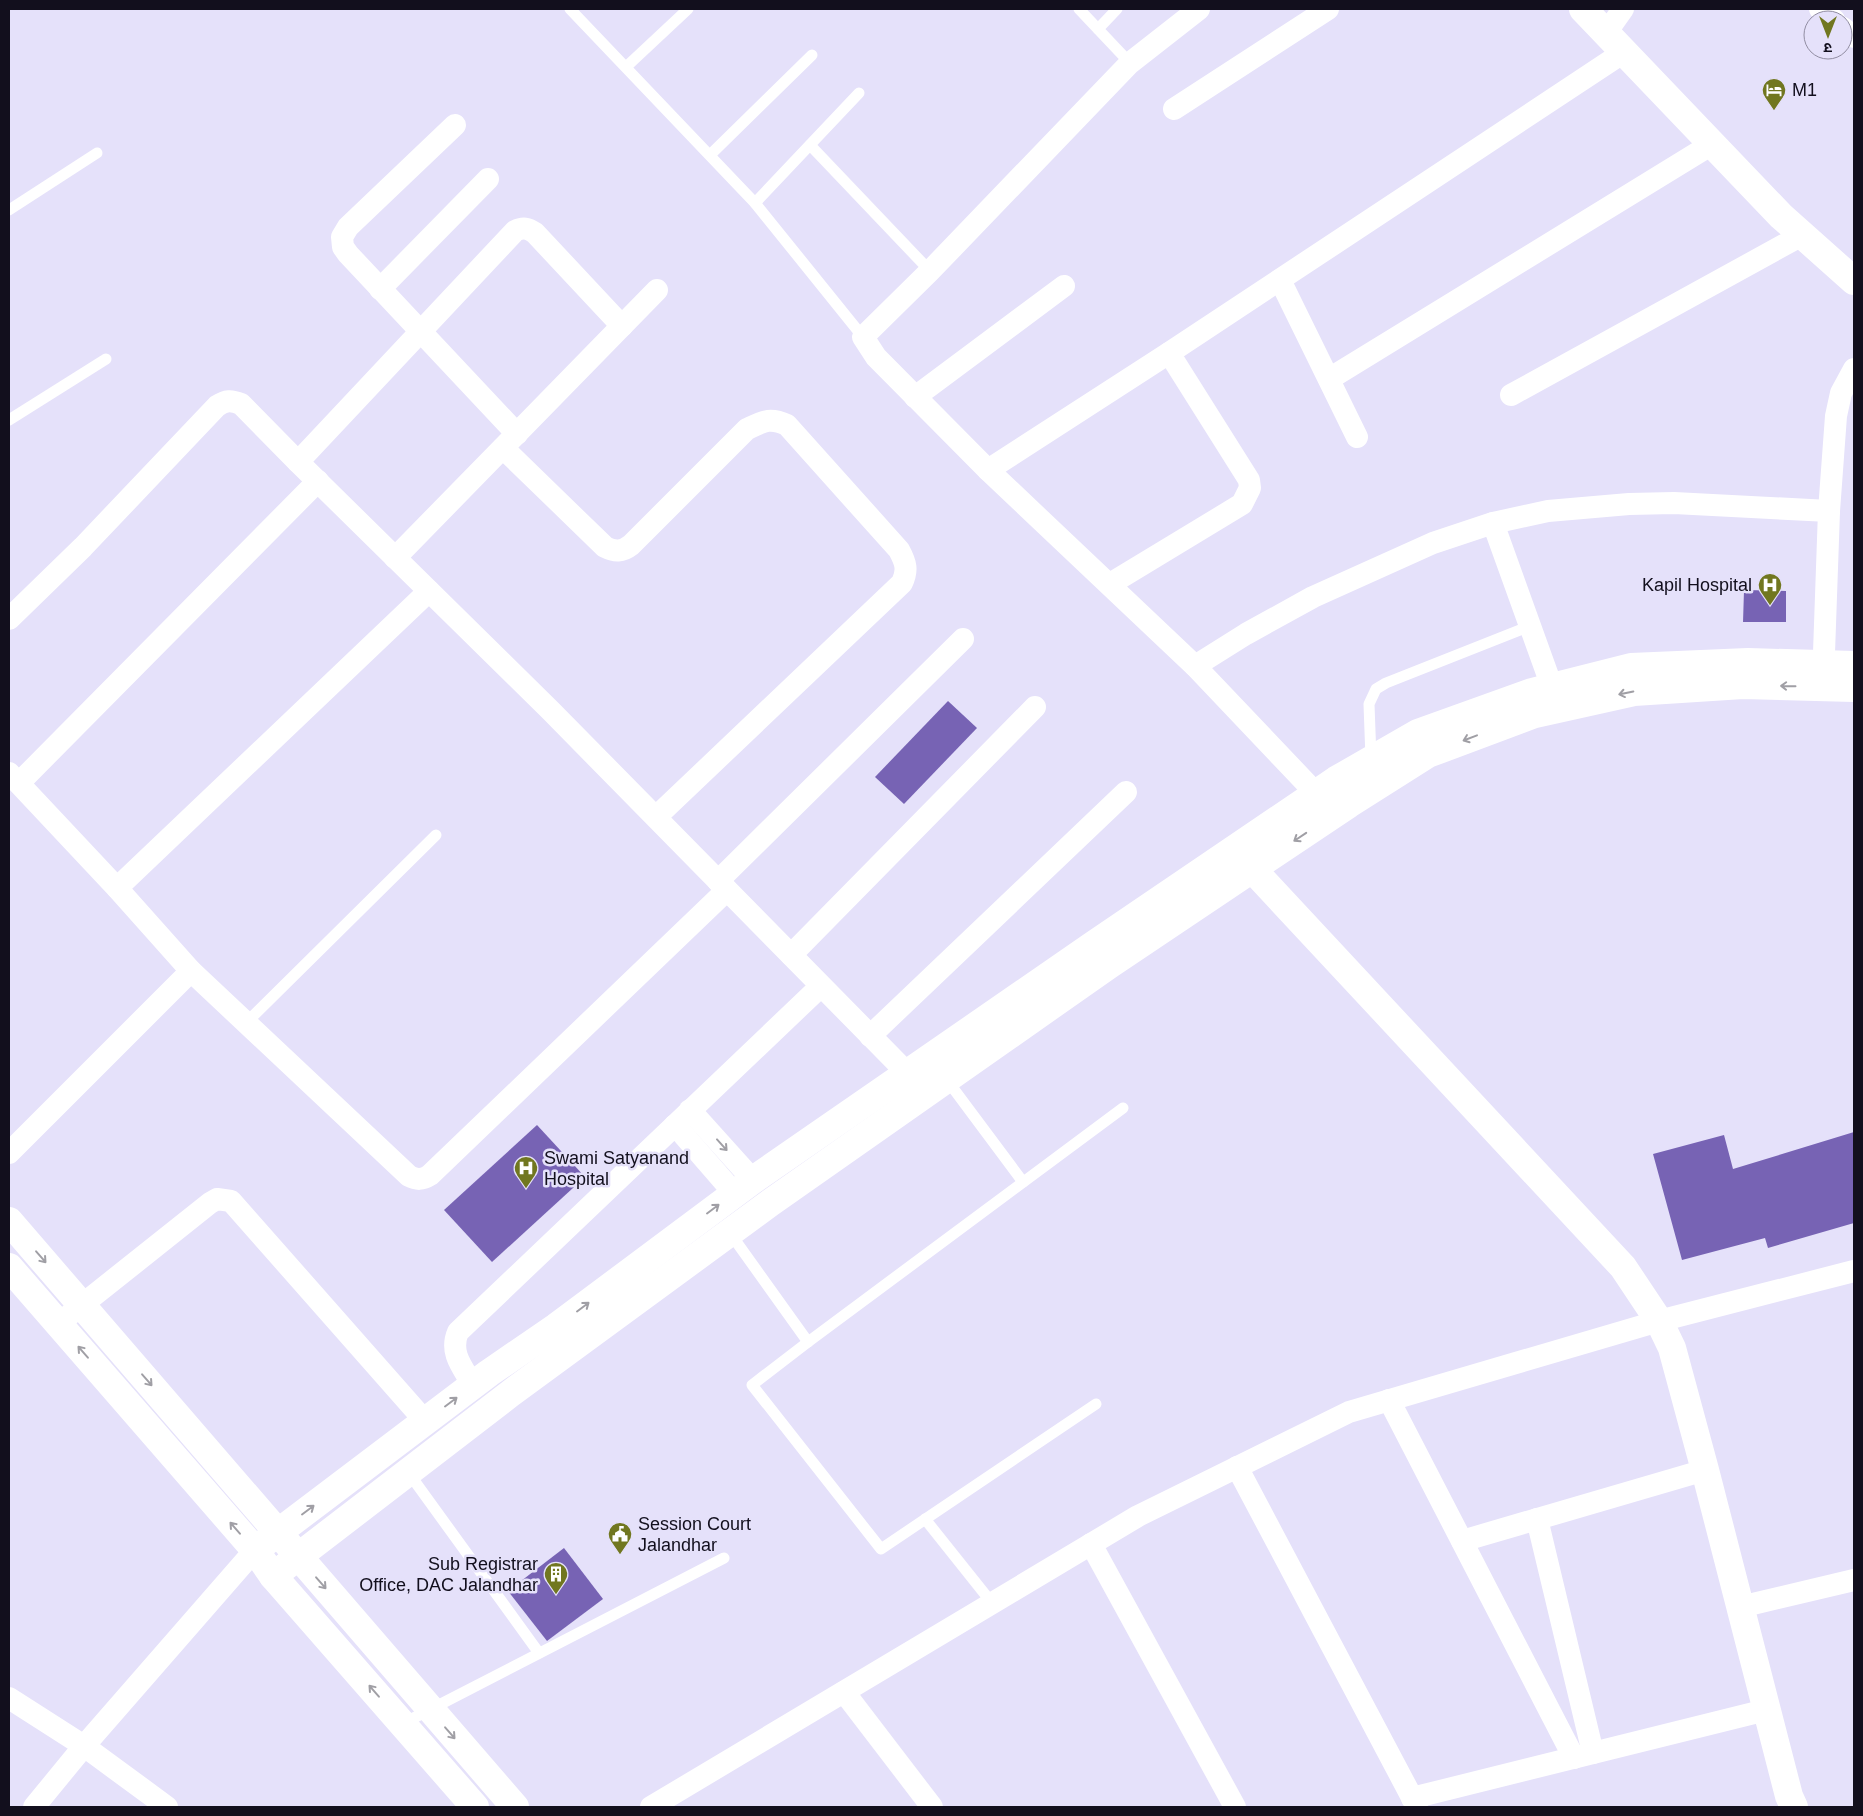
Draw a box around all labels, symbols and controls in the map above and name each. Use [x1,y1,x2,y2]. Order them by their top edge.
north arrow [1803,10,1853,60]
text: उ [1823,40,1832,56]
hotel icon: M1 [1761,77,1787,111]
place label: M1 [1792,80,1817,100]
hospital icon: Kapil Hospital [1757,572,1783,606]
place label: Kapil Hospital [1642,575,1752,595]
one-way arrow [1780,681,1796,691]
one-way arrow [1618,689,1634,699]
one-way arrow [1463,734,1478,743]
one-way arrow [1293,832,1307,842]
one-way arrow [716,1139,727,1152]
place label: Swami Satyanand Hospital [544,1148,689,1189]
hospital icon: Swami Satyanand Hospital [513,1155,539,1189]
one-way arrow [706,1204,720,1214]
one-way arrow [35,1251,47,1264]
one-way arrow [576,1301,589,1312]
one-way arrow [77,1346,88,1359]
one-way arrow [142,1373,153,1386]
one-way arrow [444,1397,458,1407]
one-way arrow [301,1505,314,1516]
place label: Session Court Jalandhar [638,1514,751,1555]
one-way arrow [229,1521,241,1534]
public building icon: Session Court Jalandhar [607,1521,633,1555]
place label: Sub Registrar Office, DAC Jalandhar [359,1554,538,1595]
building icon: Sub Registrar Office, DAC Jalandhar [543,1561,569,1595]
one-way arrow [316,1577,327,1590]
one-way arrow [368,1685,380,1698]
one-way arrow [445,1726,456,1739]

